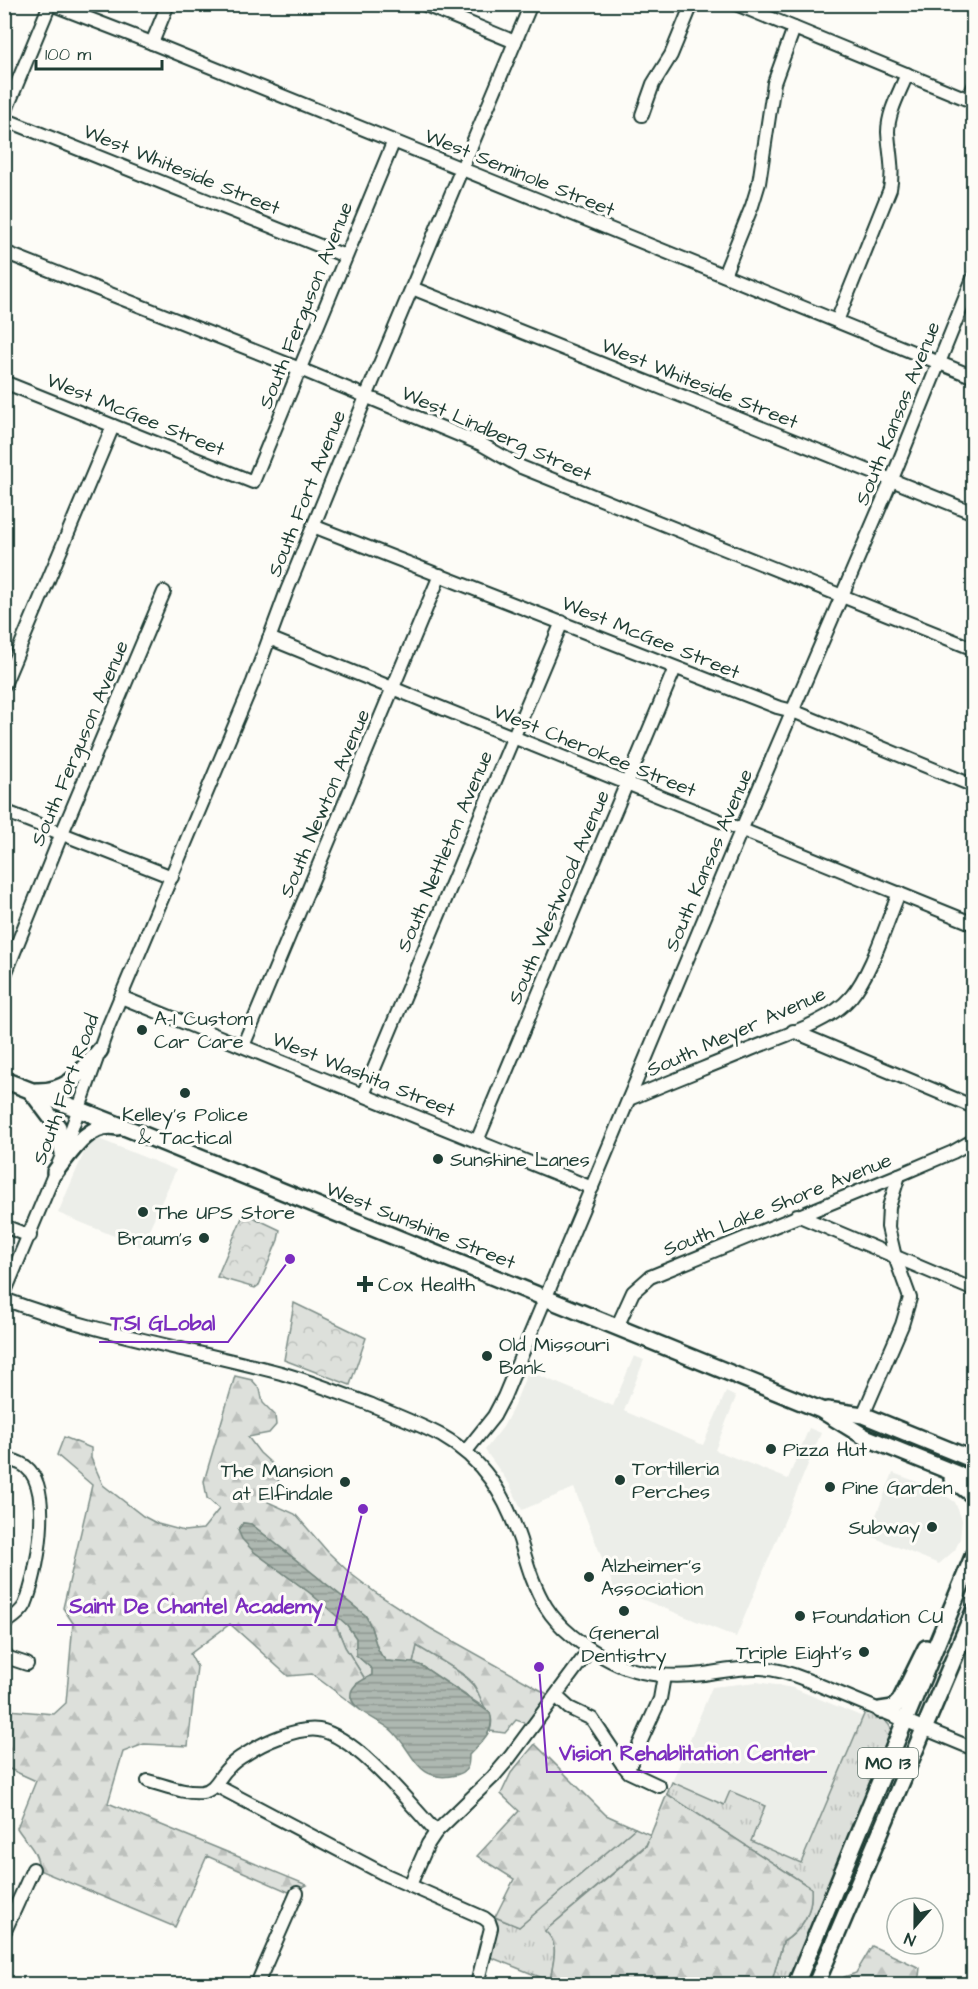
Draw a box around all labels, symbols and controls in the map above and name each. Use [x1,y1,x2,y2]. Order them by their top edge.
scale bar [36,33,162,71]
text: 100 m [45,42,91,67]
street label: West Whiteside Street [79,118,284,222]
street label: West Seminole Street [420,122,619,224]
street label: South Ferguson Avenue [252,198,361,413]
street label: South Kansas Avenue [848,317,948,509]
street label: West Whiteside Street [597,332,802,436]
street label: West McGee Street [42,366,229,464]
street label: West Lindberg Street [396,379,596,490]
street label: South Fort Avenue [261,406,353,581]
street label: West McGee Street [557,589,744,687]
street label: South Ferguson Avenue [24,636,137,851]
street label: West Cherokee Street [489,697,700,804]
street label: South Newton Avenue [273,705,377,902]
street label: South Nettleton Avenue [390,746,500,956]
street label: South Kansas Avenue [658,765,760,956]
street label: South Westwood Avenue [501,786,617,1009]
street label: South Meyer Avenue [642,980,831,1085]
place label: A-1 Custom Car Care [154,1005,253,1056]
street label: South Fort Road [26,1010,106,1169]
marker: A-1 Custom Car Care [135,1023,149,1037]
street label: West Washita Street [268,1025,460,1125]
marker: Kelley's Police & Tactical [178,1086,192,1100]
place label: Kelley's Police & Tactical [122,1101,248,1152]
place label: Sunshine Lanes [450,1146,590,1174]
street label: South Lake Shore Avenue [659,1146,896,1264]
marker: Sunshine Lanes [431,1152,445,1166]
street label: West Sunshine Street [322,1175,520,1277]
place label: The UPS Store [155,1199,295,1227]
marker: The UPS Store [136,1205,150,1219]
place label: Braum's [118,1225,192,1253]
marker: Braum's [197,1231,211,1245]
place label: Cox Health [378,1271,475,1299]
marker: Cox Health [356,1275,374,1293]
callout: TSI GLobal [99,1303,228,1342]
text: TSI GLobal [110,1309,216,1338]
place label: Old Missouri Bank [499,1331,609,1382]
marker: Old Missouri Bank [480,1349,494,1363]
place label: Pizza Hut [783,1436,867,1464]
marker: Pizza Hut [764,1442,778,1456]
place label: Tortilleria Perches [632,1455,719,1506]
place label: The Mansion at Elfindale [221,1457,333,1508]
marker: Tortilleria Perches [613,1473,627,1487]
place label: Pine Garden [842,1474,953,1502]
marker: The Mansion at Elfindale [338,1475,352,1489]
marker: Pine Garden [823,1480,837,1494]
place label: Subway [848,1514,920,1543]
marker: Subway [925,1520,939,1534]
place label: Alzheimer's Association [601,1552,703,1603]
marker: Alzheimer's Association [582,1570,596,1584]
callout: Saint De Chantel Academy [57,1586,335,1625]
text: Saint De Chantel Academy [68,1592,323,1624]
place label: Foundation CU [812,1603,943,1631]
marker: General Dentistry [617,1604,631,1618]
marker: Foundation CU [793,1609,807,1623]
place label: General Dentistry [581,1619,667,1671]
place label: Triple Eight's [736,1639,852,1668]
marker: Triple Eight's [857,1645,871,1659]
callout: Vision Rehablitation Center [547,1733,827,1772]
text: Vision Rehablitation Center [558,1739,816,1768]
road number: MO 13 [858,1748,918,1778]
north arrow [885,1896,945,1956]
text: N [901,1927,919,1951]

